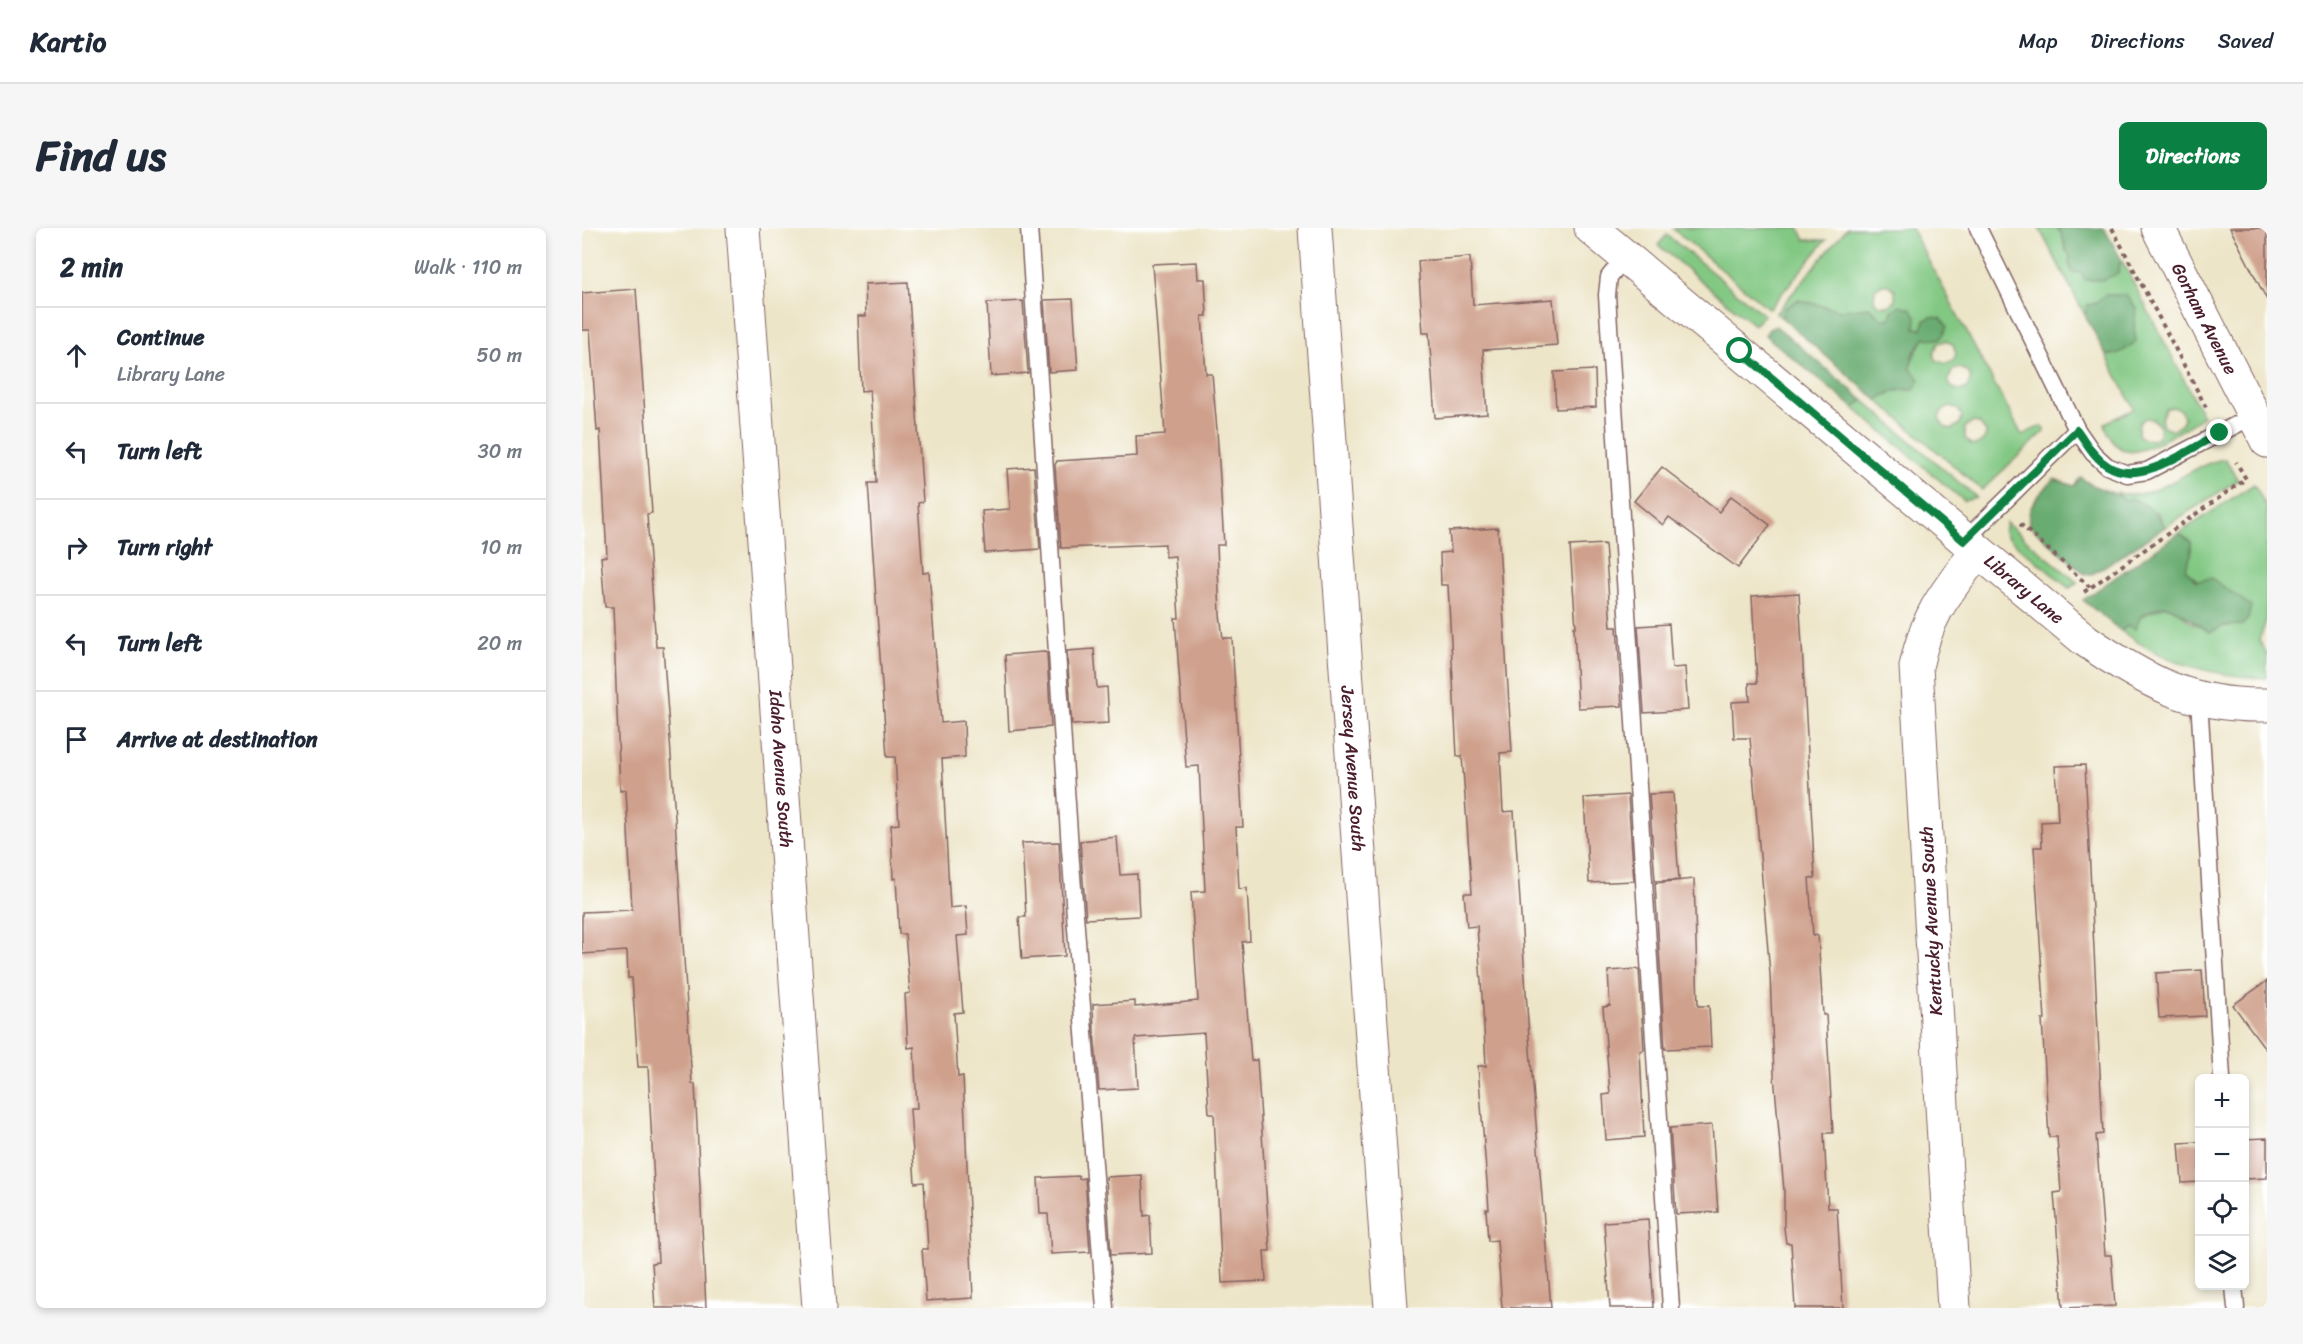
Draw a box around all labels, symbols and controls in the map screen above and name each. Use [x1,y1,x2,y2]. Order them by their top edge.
text: Kartio [30,17,106,66]
text: Map [2019,22,2057,60]
text: Directions [2090,22,2185,60]
text: Saved [2218,22,2273,60]
text: Find us [36,119,166,193]
button: Directions [2119,122,2267,190]
text: 2 min [60,244,123,290]
text: Walk · 110 m [414,250,522,285]
street label: Gorham Avenue [2162,257,2247,381]
text: Continue [117,318,205,357]
route start [1726,337,1752,363]
text: 50 m [477,338,522,373]
icon: ahead [60,339,93,372]
text: Library Lane [117,357,225,392]
route end [2206,419,2232,445]
text: Turn left [117,432,202,471]
text: 30 m [478,434,522,469]
icon: left [60,435,93,468]
text: Turn right [117,528,212,567]
text: 10 m [480,530,522,565]
icon: right [60,531,93,564]
street label: Library Lane [1976,546,2072,633]
text: Turn left [117,624,202,663]
text: 20 m [477,626,522,661]
icon: left [60,627,93,660]
street label: Jersey Avenue South [1331,684,1375,853]
street label: Idaho Avenue South [759,688,803,849]
text: Arrive at destination [117,720,318,759]
icon: arrive [60,723,93,756]
street label: Kentucky Avenue South [1910,826,1952,1016]
map controls [2195,1074,2249,1290]
button: + [2195,1074,2249,1128]
button: − [2195,1128,2249,1182]
button: locate [2195,1182,2249,1236]
button: layers [2195,1236,2249,1290]

